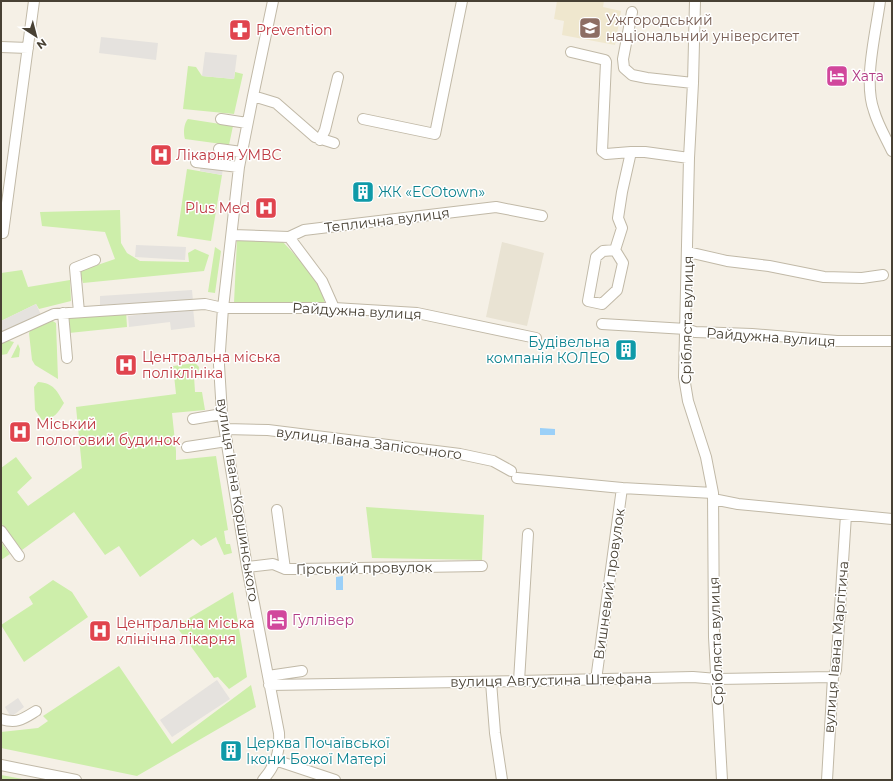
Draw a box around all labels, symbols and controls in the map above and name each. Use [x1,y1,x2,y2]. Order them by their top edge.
place label: Ужгородський національний університет [606,11,800,45]
school or university icon: Ужгородський національний університет [577,15,603,41]
north arrow [16,16,56,56]
pharmacy icon: Prevention [227,17,253,43]
place label: Prevention [256,21,332,39]
text: N [34,36,50,52]
hotel icon: Хата [824,63,850,89]
place label: Хата [852,67,884,85]
hospital icon: Лікарня УМВС [148,142,174,168]
place label: Лікарня УМВС [176,146,281,164]
building icon: ЖК «ECOtown» [350,179,376,205]
place label: ЖК «ECOtown» [378,183,485,201]
hospital icon: Plus Med [253,195,279,221]
place label: Plus Med [185,199,250,217]
street label: Теплична вулиця [323,203,451,237]
street label: Срібляста вулиця [677,255,697,385]
street label: Райдужна вулиця [292,299,422,323]
street label: Райдужна вулиця [706,324,836,350]
place label: Будівельна компанія КОЛЕО [486,333,610,367]
building icon: Будівельна компанія КОЛЕО [613,337,639,363]
place label: Центральна міська поліклініка [142,348,281,382]
hospital icon: Центральна міська поліклініка [113,352,139,378]
street label: вулиця Івана Коршинського [213,397,263,603]
place label: Міський пологовий будинок [36,415,180,449]
hospital icon: Міський пологовий будинок [7,419,33,445]
street label: вулиця Івана Запісочного [275,423,463,463]
street label: Вишневий провулок [589,507,629,661]
street label: Гірський провулок [296,558,432,578]
street label: вулиця Івана Маргітича [819,560,853,734]
street label: Срібляста вулиця [705,576,727,706]
hotel icon: Гуллівер [264,607,290,633]
place label: Гуллівер [292,611,354,629]
place label: Центральна міська клінічна лікарня [116,614,255,648]
hospital icon: Центральна міська клінічна лікарня [87,618,113,644]
street label: вулиця Августина Штефана [450,669,652,691]
place label: Церква Почаївської Ікони Божої Матері [246,734,390,768]
building icon: Церква Почаївської Ікони Божої Матері [218,738,244,764]

